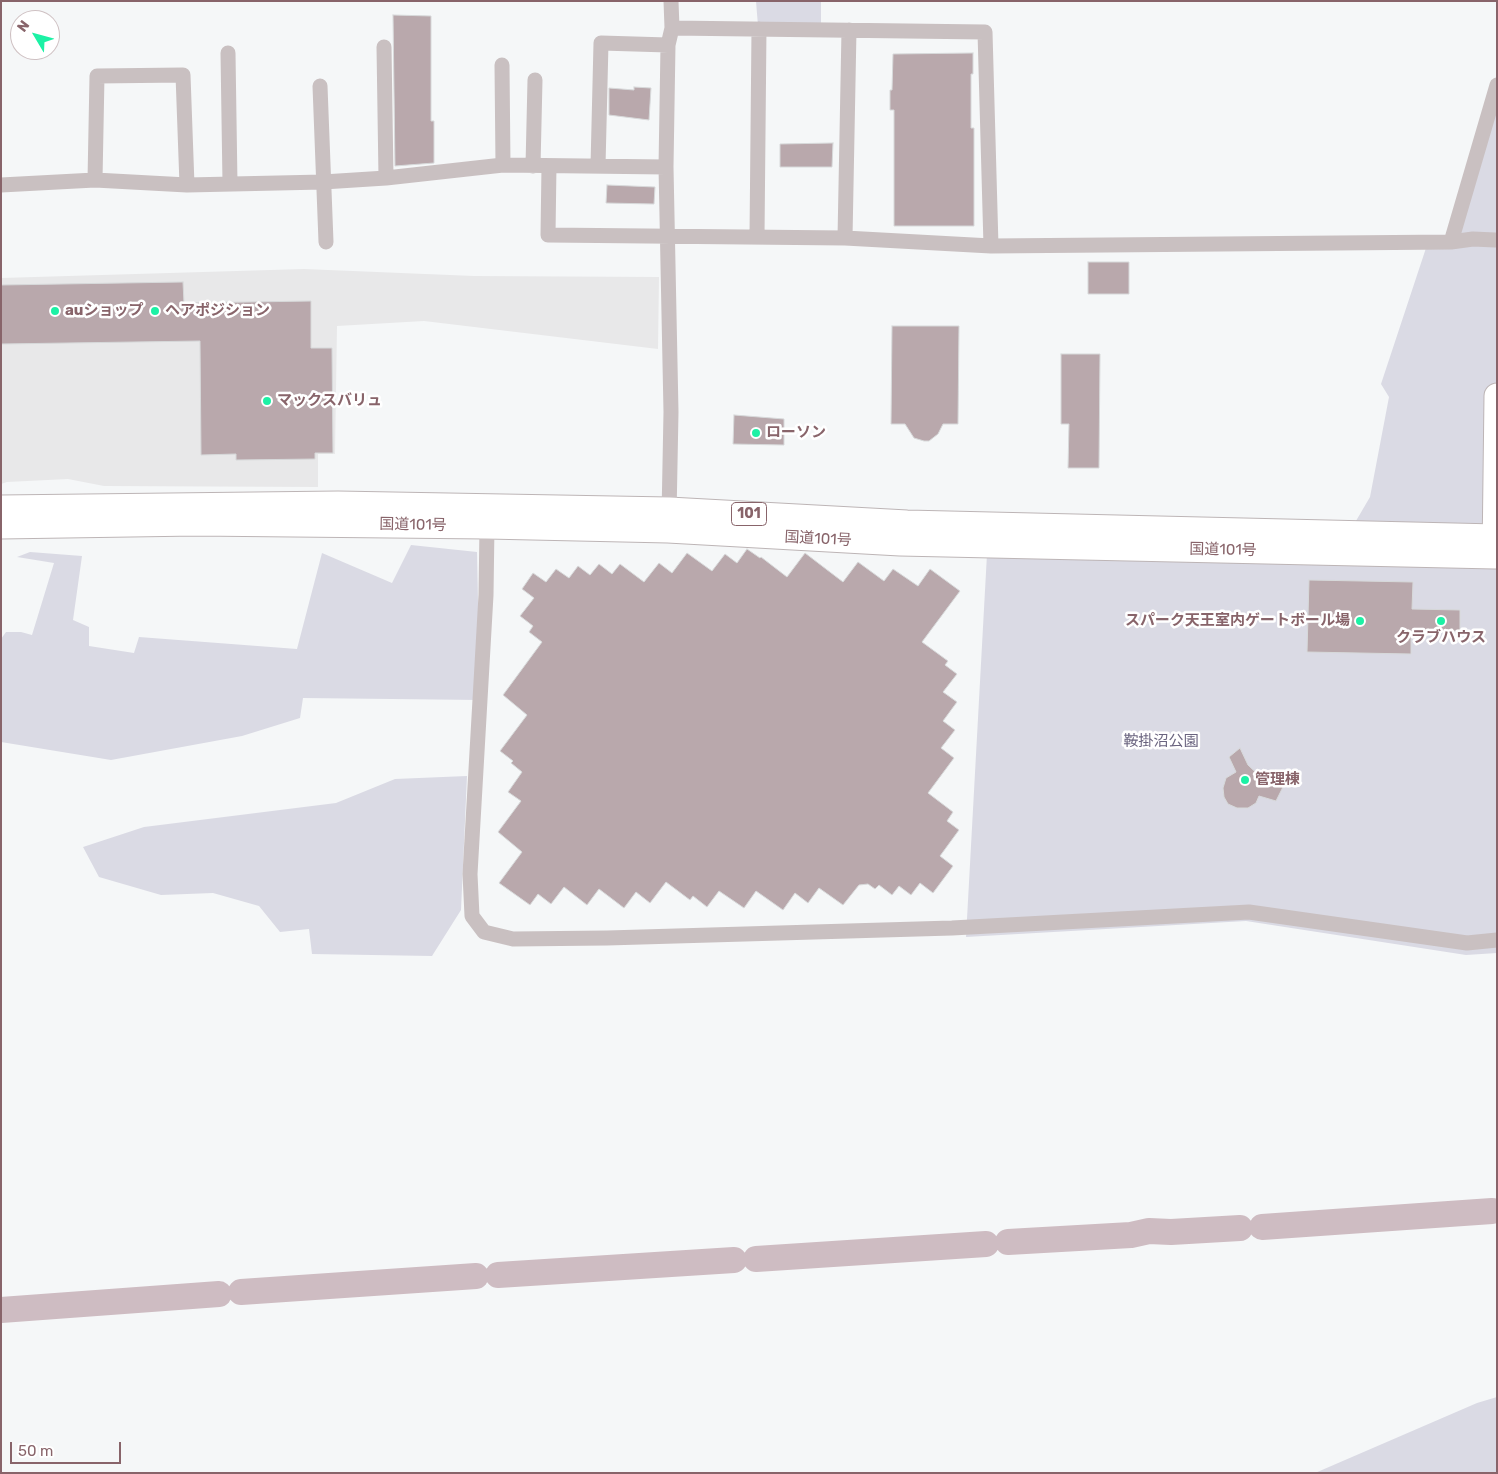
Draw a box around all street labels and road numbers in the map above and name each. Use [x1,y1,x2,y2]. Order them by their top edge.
road number: 101 [732,502,766,526]
street label: 国道101号 [379,515,447,535]
street label: 国道101号 [784,528,852,550]
street label: 国道101号 [1189,540,1257,560]

